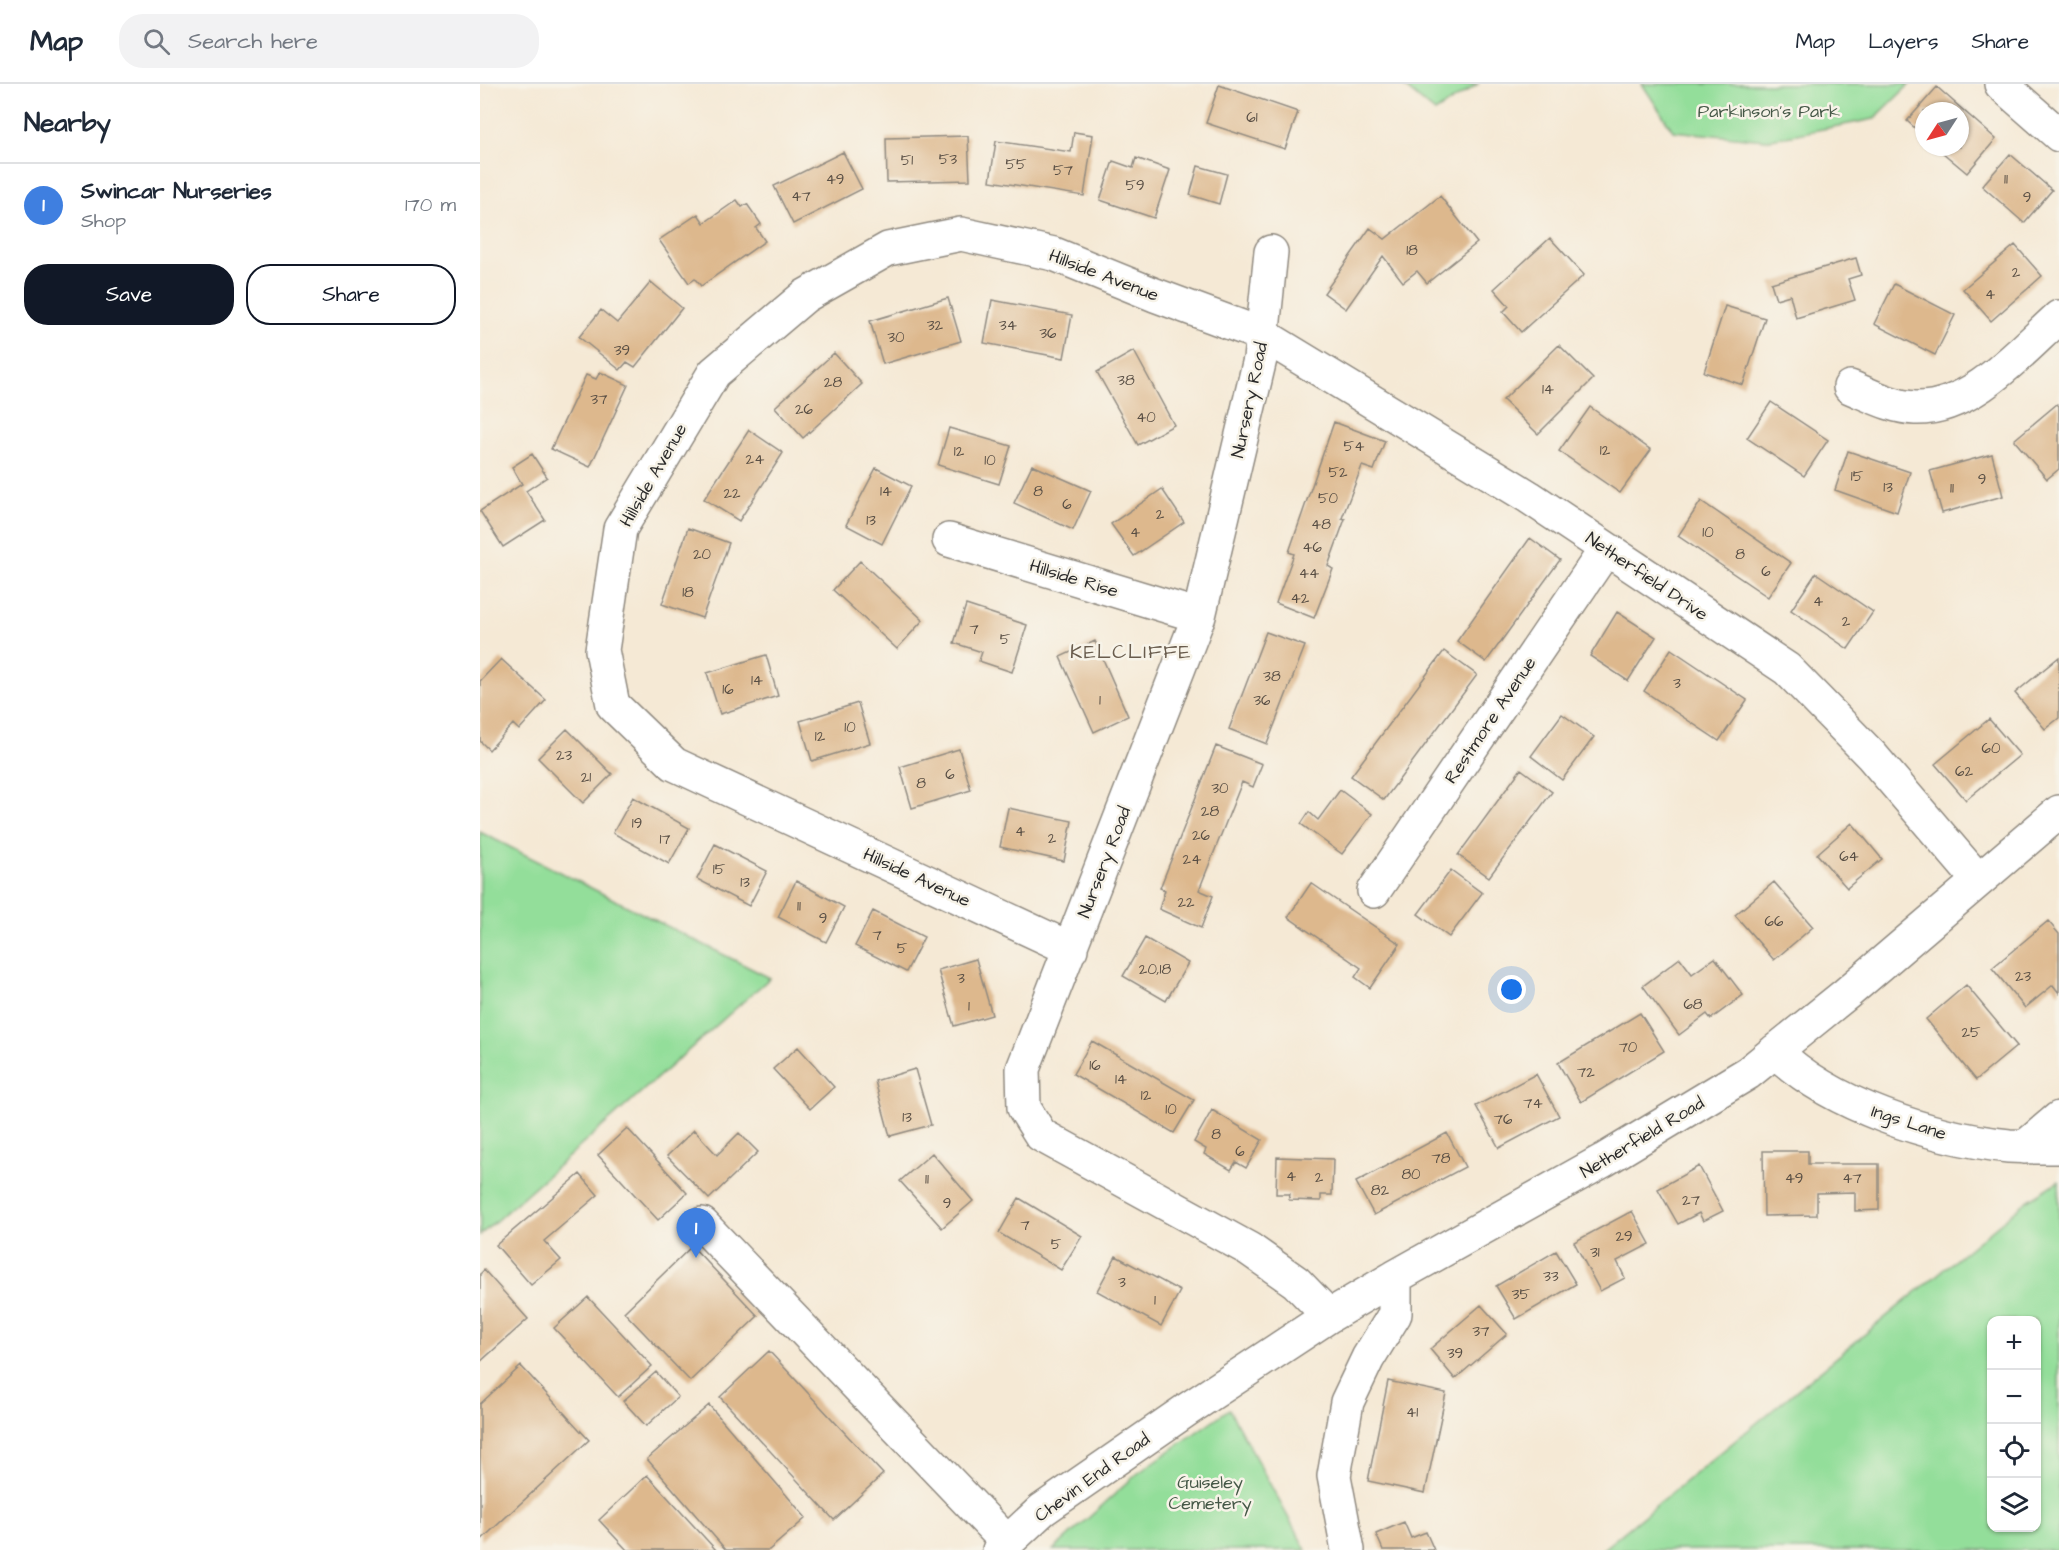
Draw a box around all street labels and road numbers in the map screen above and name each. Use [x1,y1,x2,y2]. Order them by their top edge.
street label: Hillside Avenue [1045,243,1163,308]
street label: Nursery Road [1225,340,1275,460]
street label: Hillside Avenue [614,419,693,532]
street label: Netherfield Drive [1581,526,1713,627]
street label: Hillside Rise [1026,553,1122,604]
street label: Restmore Avenue [1439,652,1542,789]
street label: Nursery Road [1072,803,1138,922]
street label: Hillside Avenue [859,842,975,913]
street label: Netherfield Road [1576,1090,1709,1184]
street label: Ings Lane [1868,1099,1950,1147]
street label: Chevin End Road [1029,1427,1155,1528]

